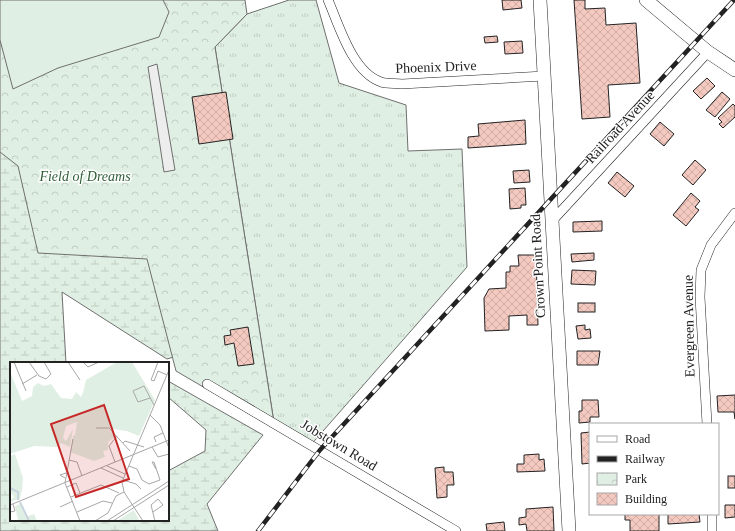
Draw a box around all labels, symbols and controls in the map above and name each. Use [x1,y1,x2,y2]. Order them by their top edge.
street label: Phoenix Drive [395,58,477,76]
street label: Railroad Avenue [583,88,657,166]
park label: Field of Dreams [38,169,131,184]
street label: Crown Point Road [528,214,548,318]
street label: Evergreen Avenue [681,275,697,377]
inset map [10,362,169,521]
street label: Jobstown Road [298,416,380,474]
legend [589,423,719,515]
text: Road [625,432,650,446]
text: Railway [625,452,665,466]
text: Park [625,472,647,486]
text: Building [625,492,667,506]

